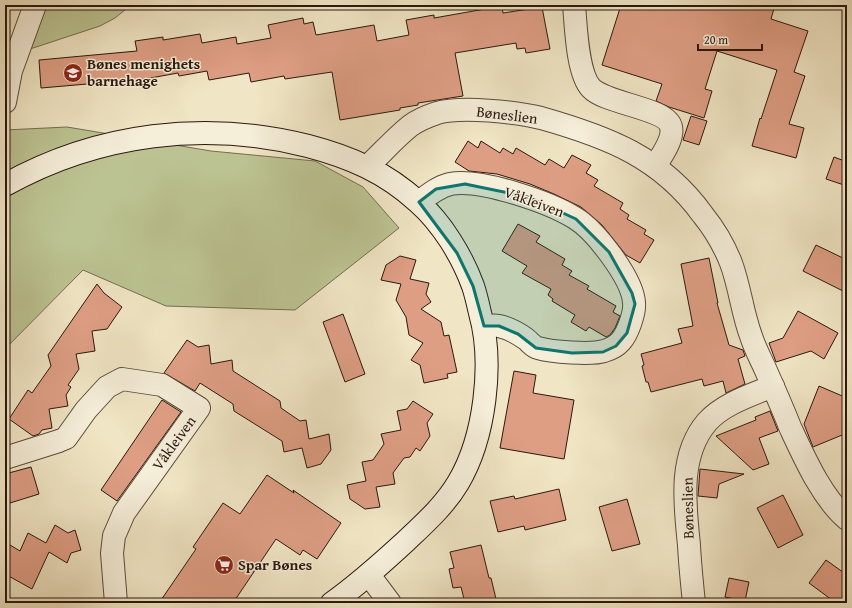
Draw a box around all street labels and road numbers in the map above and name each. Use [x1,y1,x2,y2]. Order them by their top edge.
street label: Bøneslien [475,100,539,129]
street label: Våkleiven [501,181,568,222]
street label: Våkleiven [147,411,201,474]
street label: Bøneslien [676,477,699,539]

